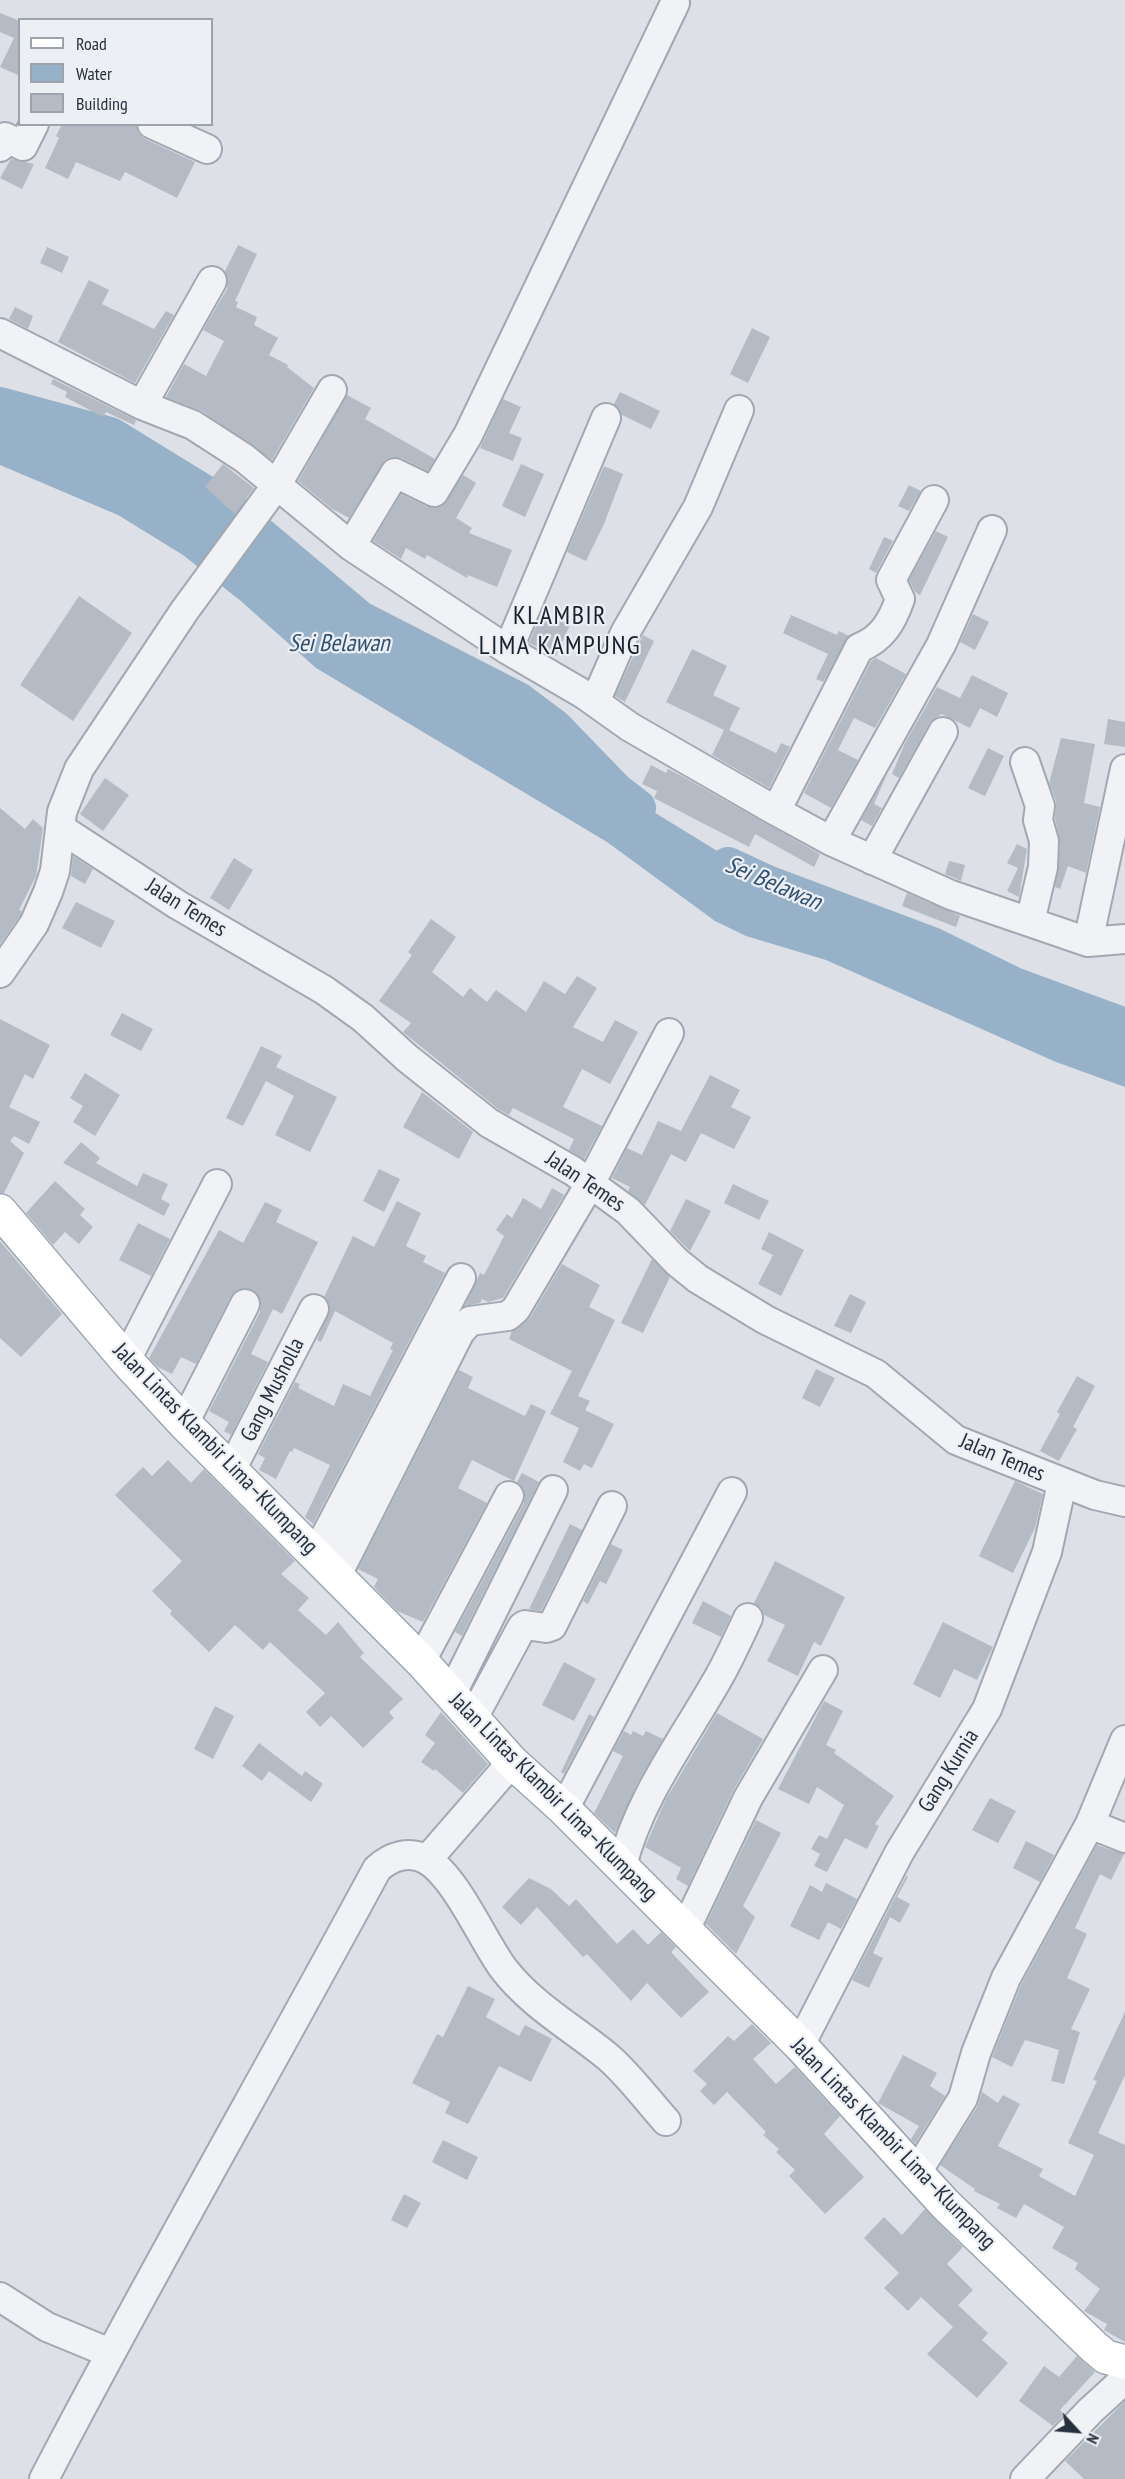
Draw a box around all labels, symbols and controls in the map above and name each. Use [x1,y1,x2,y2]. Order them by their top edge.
legend [18,18,213,126]
text: Road [76,32,107,55]
text: Water [76,62,112,85]
text: Building [76,92,128,115]
district label: KLAMBIR LIMA KAMPUNG [479,601,641,662]
water label: Sei Belawan [288,630,390,658]
water label: Sei Belawan [721,851,825,917]
street label: Jalan Temes [141,873,231,943]
street label: Jalan Temes [540,1146,630,1218]
street label: Gang Musholla [236,1334,310,1446]
street label: Jalan Lintas Klambir Lima–Klumpang [107,1338,323,1560]
street label: Jalan Temes [955,1428,1049,1488]
street label: Jalan Lintas Klambir Lima–Klumpang [444,1688,662,1906]
street label: Gang Kurnia [913,1725,985,1817]
street label: Jalan Lintas Klambir Lima–Klumpang [785,2033,1001,2255]
north arrow [1047,2401,1107,2461]
text: N [1082,2431,1104,2447]

